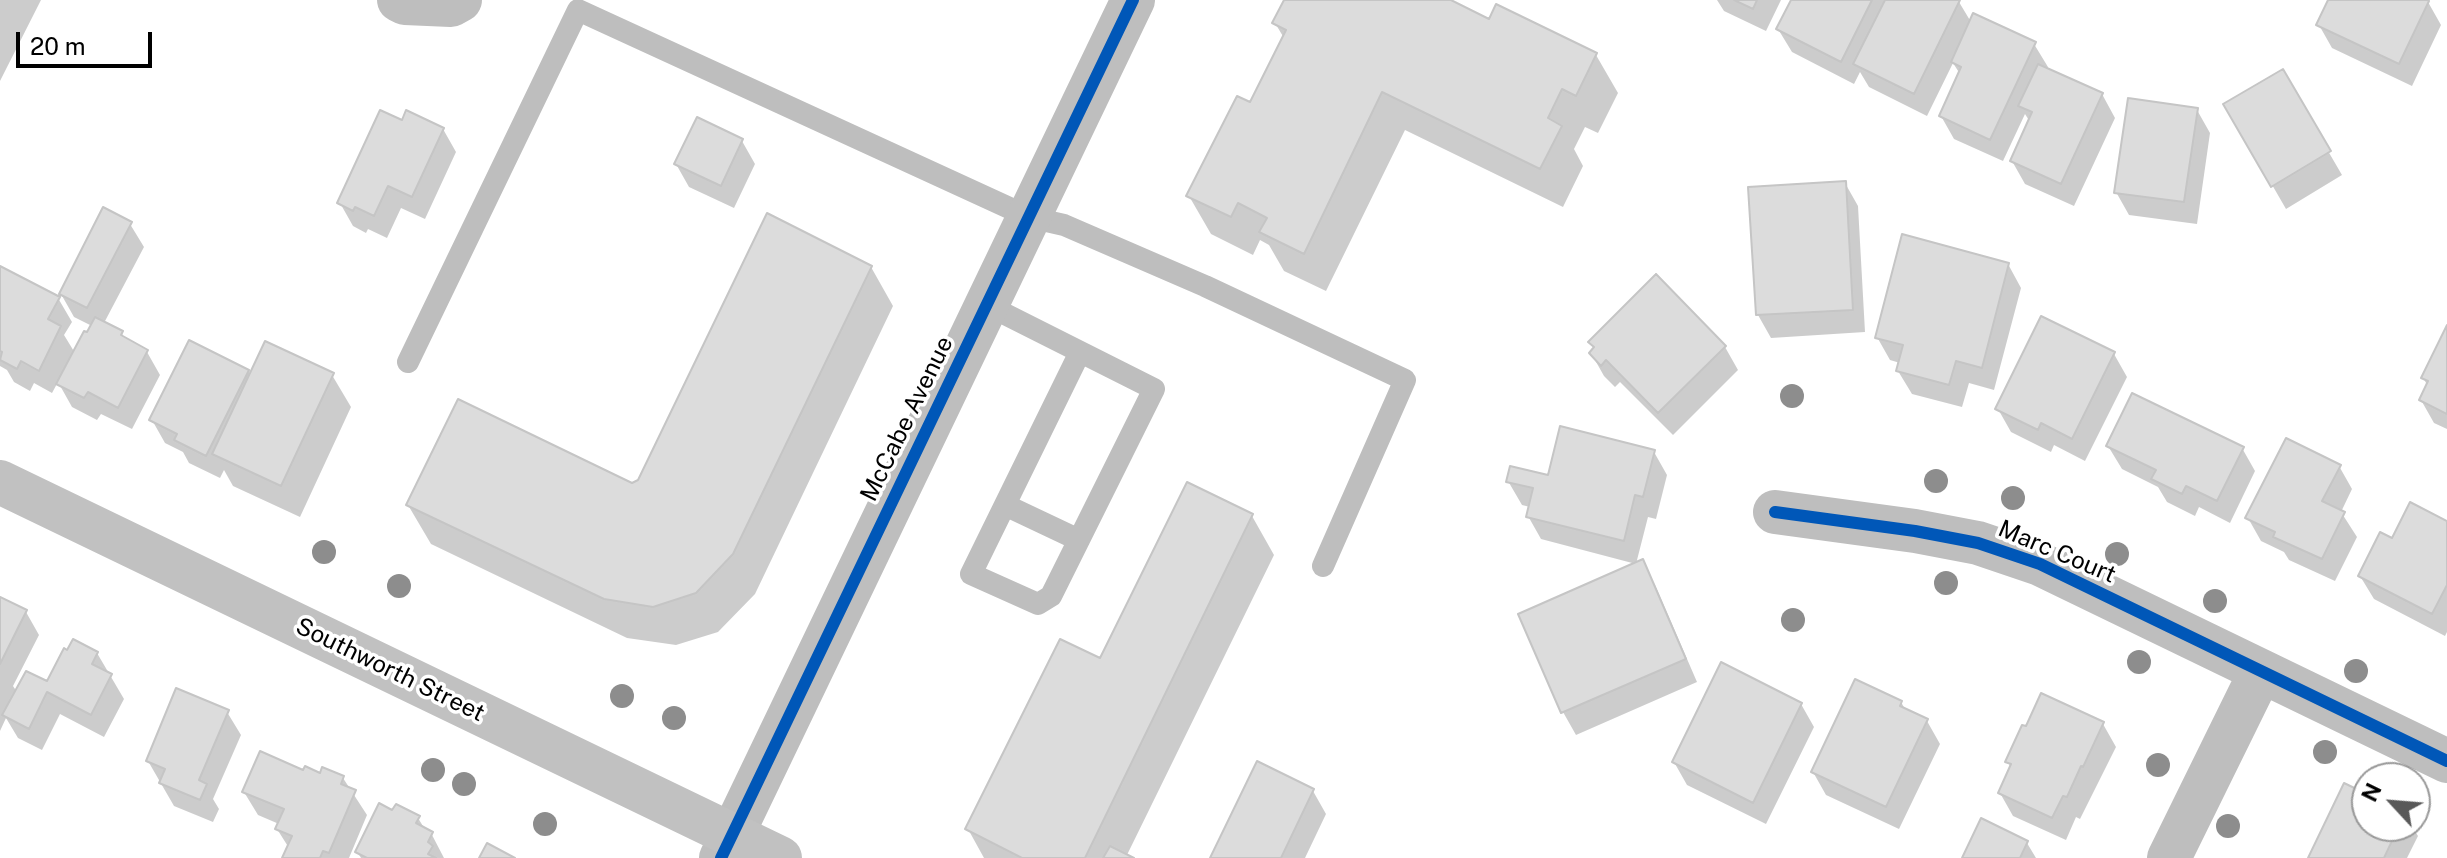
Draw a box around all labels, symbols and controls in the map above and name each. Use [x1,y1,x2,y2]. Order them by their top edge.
scale bar [20,16,156,66]
text: 20 m [30,32,86,60]
street label: McCabe Avenue [855,332,959,506]
street label: Marc Court [1994,514,2120,590]
street label: Southworth Street [291,612,489,728]
north arrow [2351,762,2431,842]
text: N [2356,779,2387,806]

